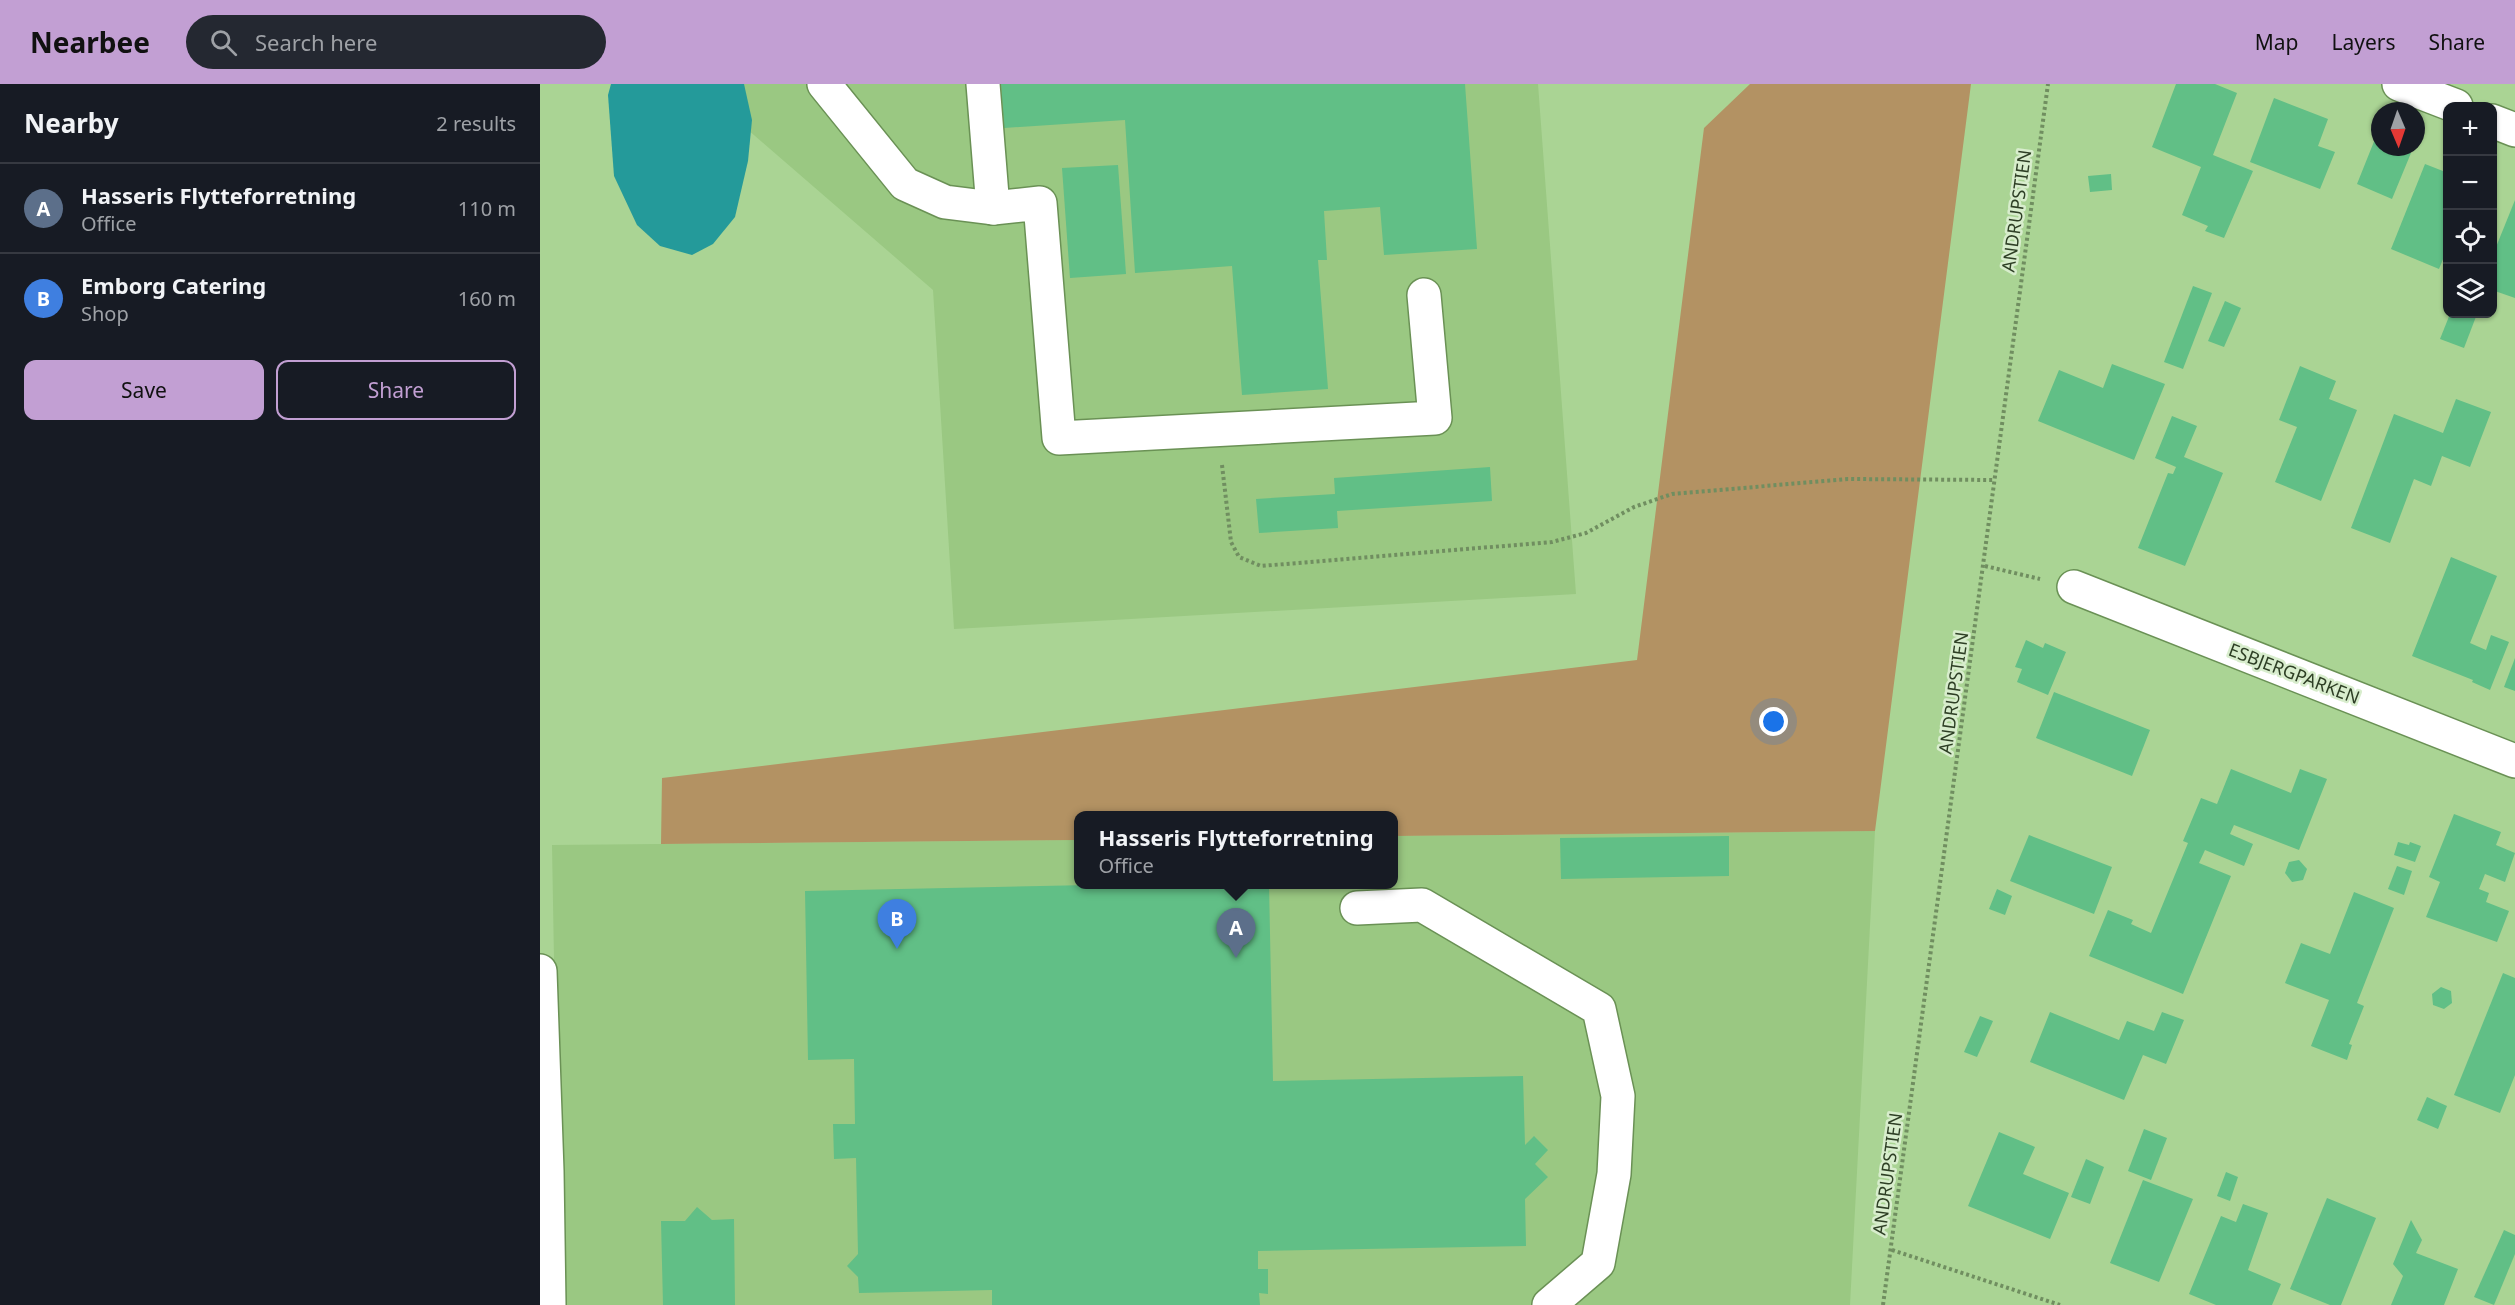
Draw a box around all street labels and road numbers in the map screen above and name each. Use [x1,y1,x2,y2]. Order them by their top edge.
street label: ANDRUPSTIEN [1996,148,2036,274]
street label: ANDRUPSTIEN [1933,630,1973,756]
street label: ESBJERGPARKEN [2225,637,2363,709]
street label: ANDRUPSTIEN [1867,1111,1907,1237]

